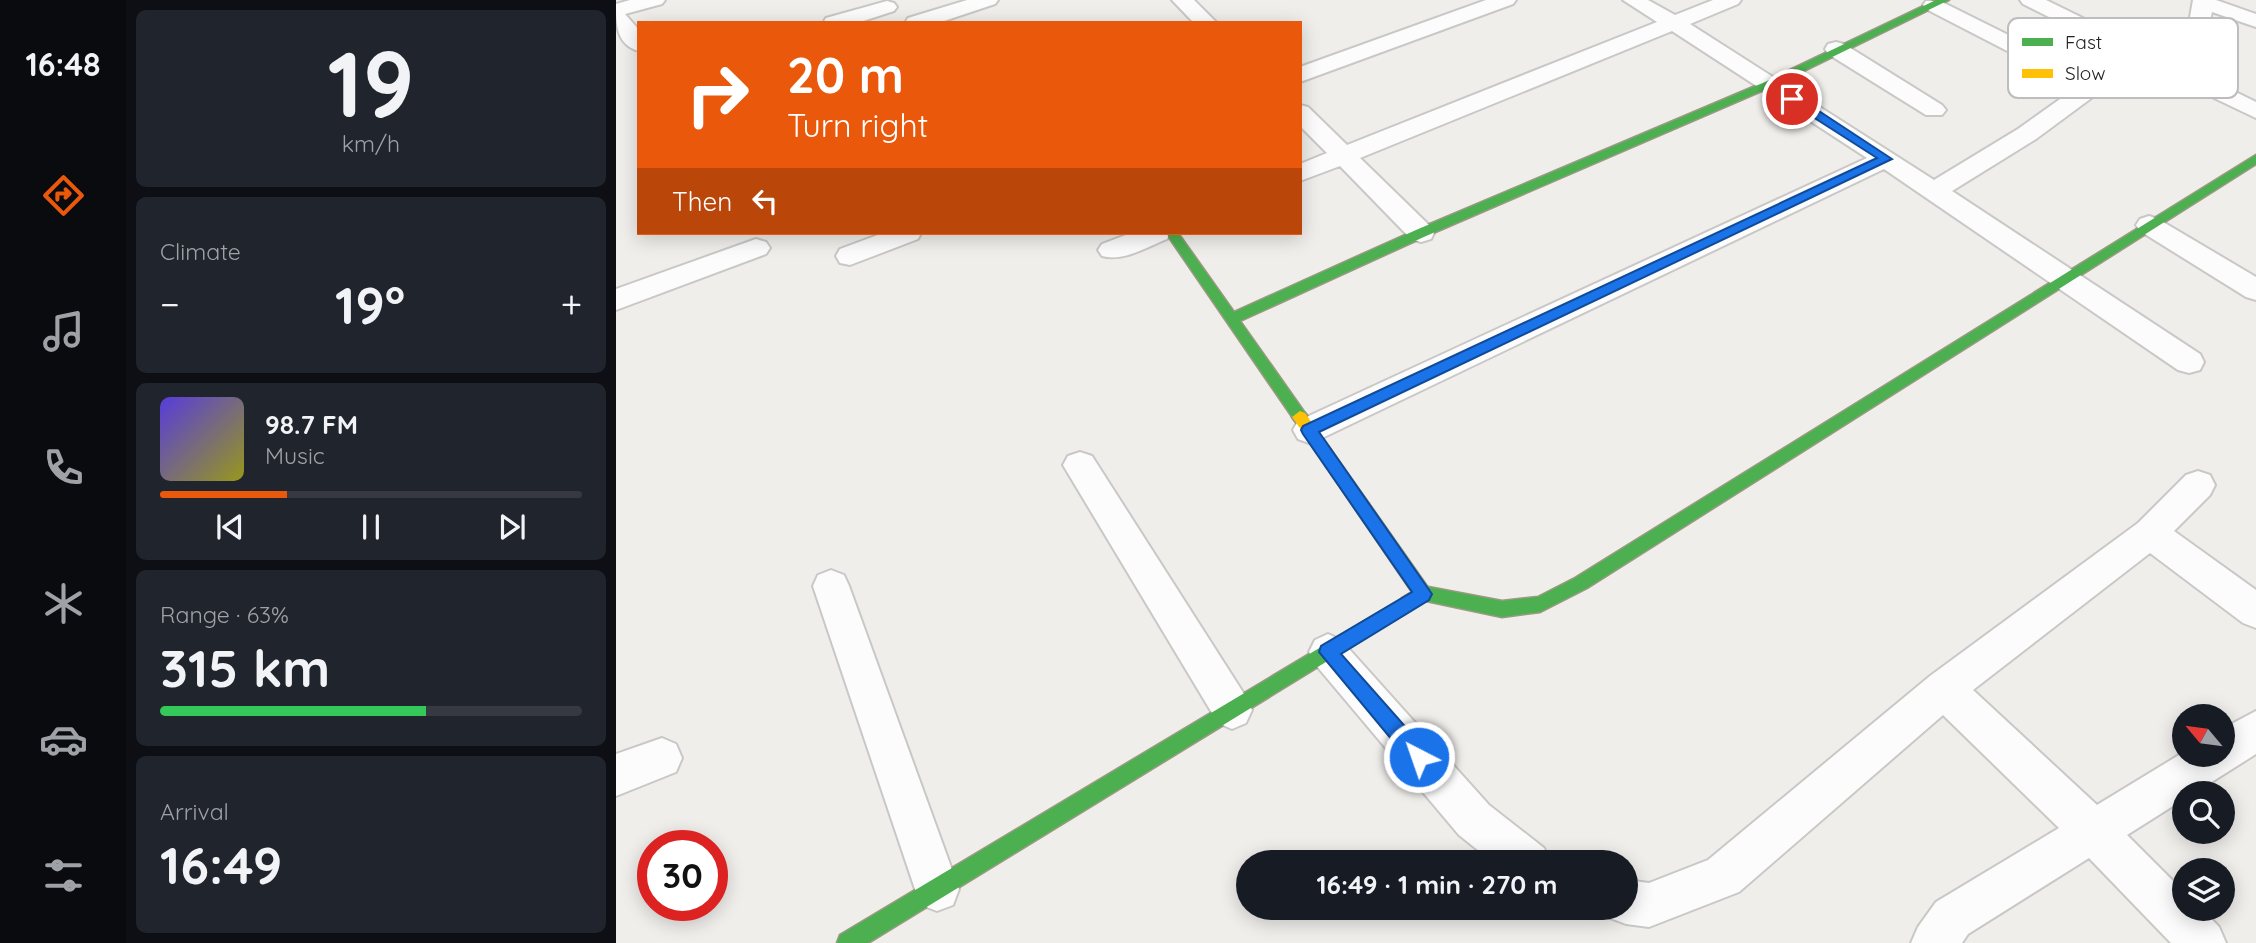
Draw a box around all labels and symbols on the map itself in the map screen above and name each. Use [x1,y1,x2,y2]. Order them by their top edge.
legend [2008,18,2238,98]
text: Fast [2065,30,2102,54]
text: Slow [2065,61,2106,85]
pin [1762,69,1822,129]
north arrow [2172,704,2235,766]
position arrow [1382,720,1456,794]
speed limit sign: 30 [637,830,728,921]

